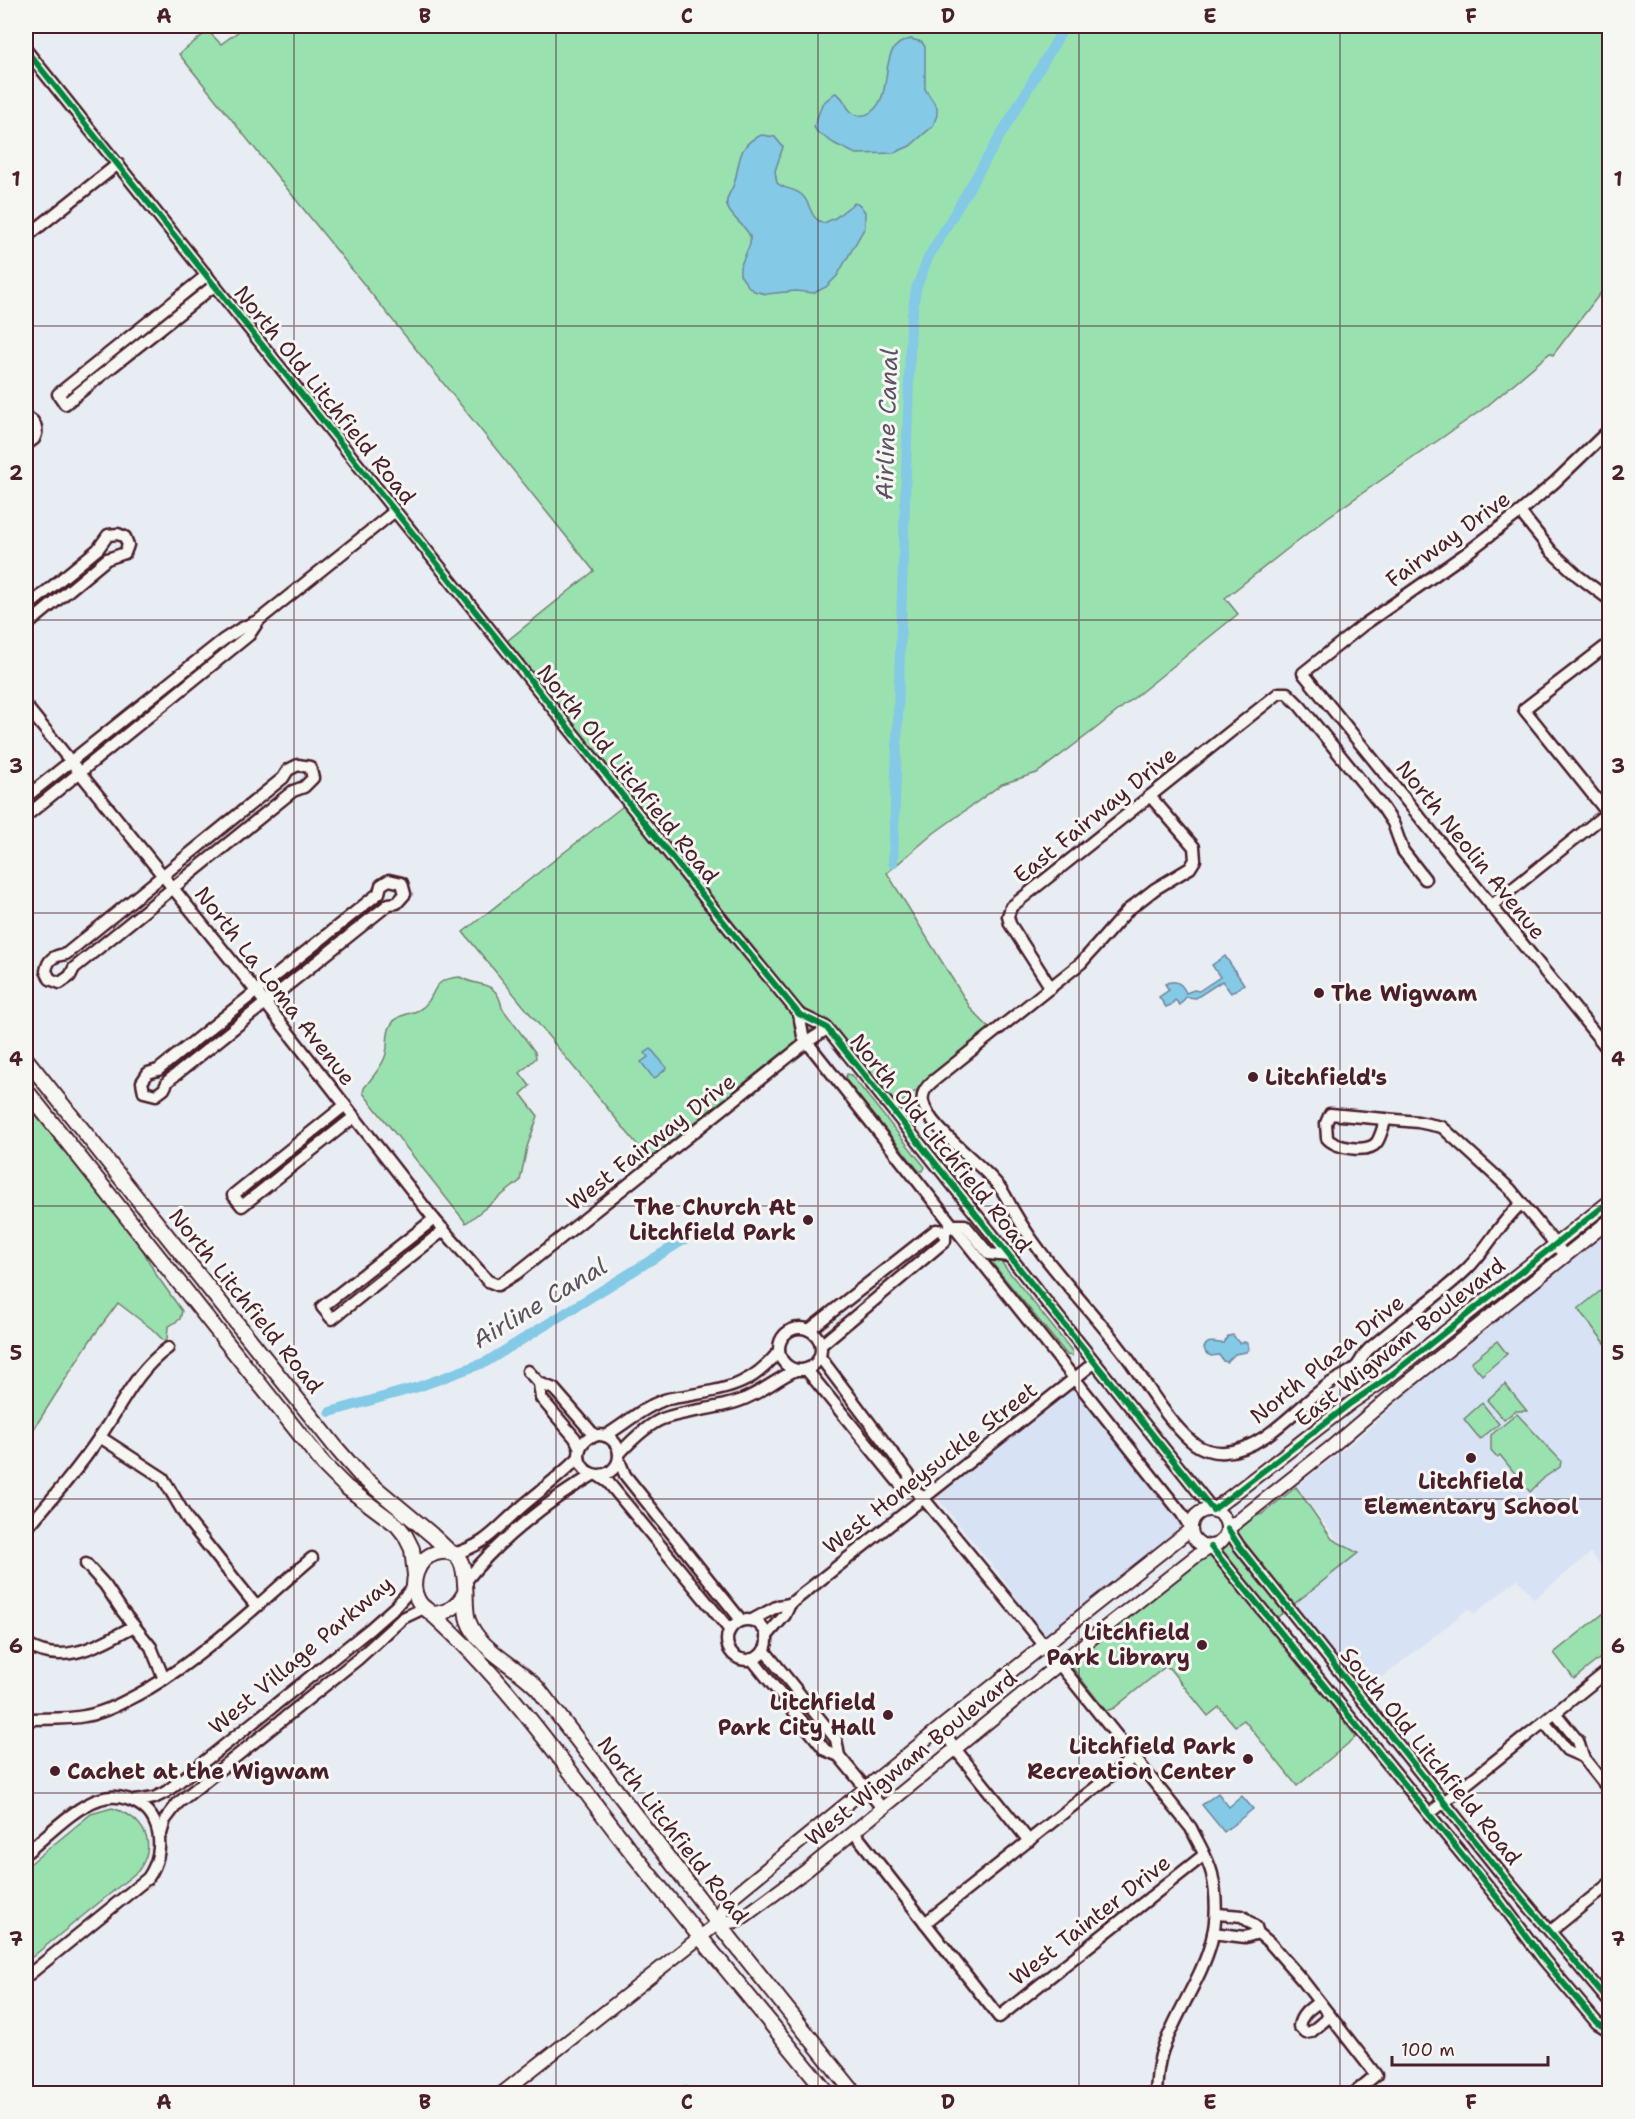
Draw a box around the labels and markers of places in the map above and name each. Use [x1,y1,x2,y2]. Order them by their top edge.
place label: The Wigwam [1331,979,1477,1008]
marker: The Wigwam [1312,986,1326,1000]
place label: Litchfield's [1265,1063,1387,1092]
marker: Litchfield's [1246,1070,1260,1084]
place label: The Church At Litchfield Park [629,1193,796,1247]
marker: The Church At Litchfield Park [801,1213,815,1227]
marker: Litchfield Elementary School [1464,1451,1478,1465]
place label: Litchfield Elementary School [1363,1467,1579,1521]
place label: Litchfield Park Library [1047,1618,1190,1672]
marker: Litchfield Park Library [1195,1638,1209,1652]
place label: Litchfield Park City Hall [718,1688,876,1742]
marker: Litchfield Park City Hall [881,1708,895,1722]
place label: Litchfield Park Recreation Center [1027,1732,1236,1786]
marker: Litchfield Park Recreation Center [1241,1752,1255,1766]
place label: Cachet at the Wigwam [67,1757,329,1786]
marker: Cachet at the Wigwam [48,1764,62,1778]

